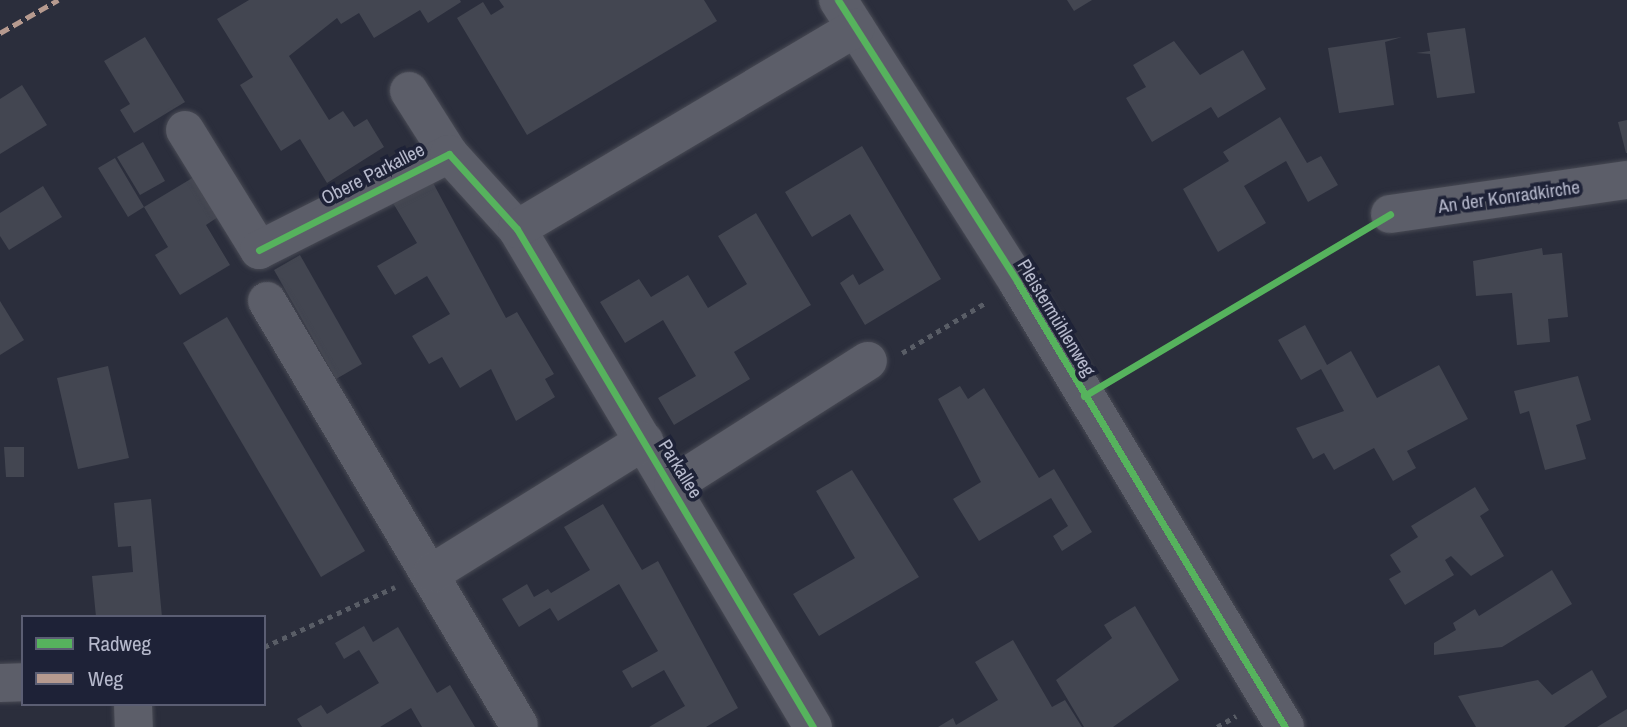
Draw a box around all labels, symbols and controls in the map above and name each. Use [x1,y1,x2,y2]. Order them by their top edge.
street label: Obere Parkallee [318,138,428,210]
street label: An der Konradkirche [1437,176,1581,218]
street label: Pleistermühlenweg [1012,255,1100,381]
street label: Parkallee [653,435,707,503]
legend [21,615,266,706]
text: Radweg [88,629,151,658]
text: Weg [88,664,123,693]

